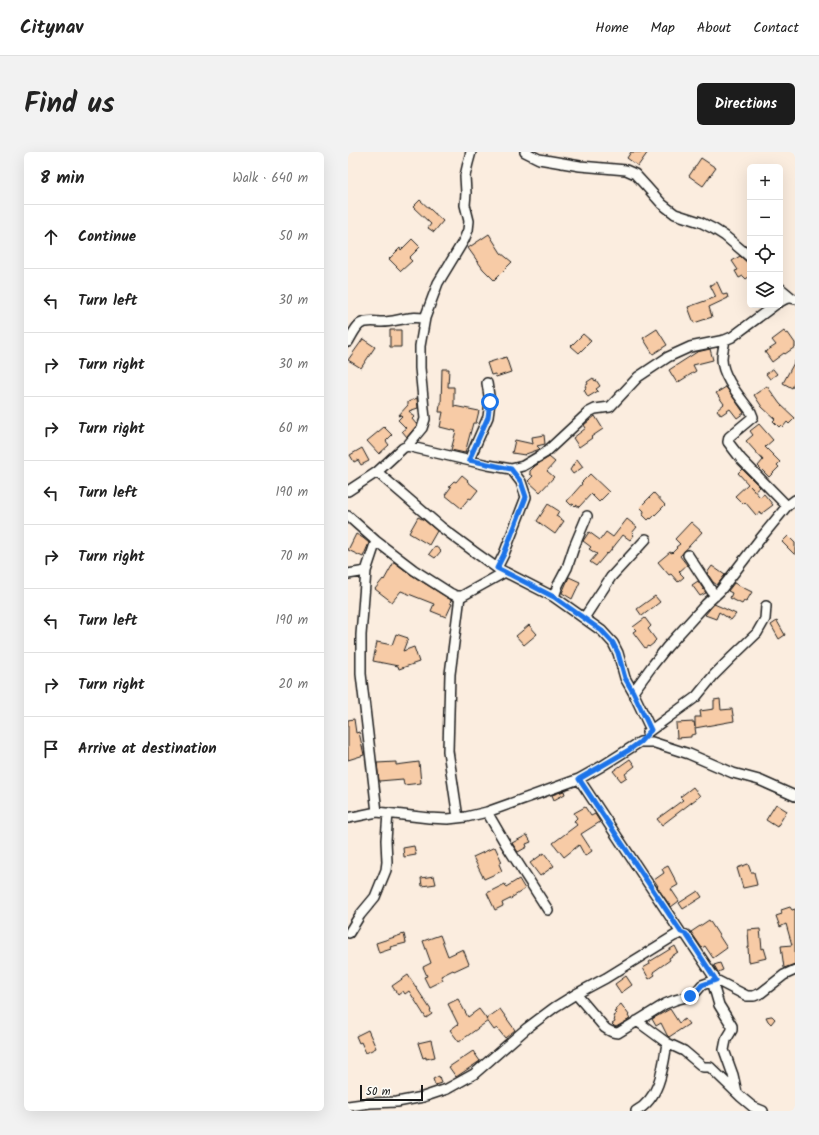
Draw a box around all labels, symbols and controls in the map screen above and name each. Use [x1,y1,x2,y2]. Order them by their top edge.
text: Citynav [20,13,83,43]
text: Home [595,17,629,39]
text: Map [651,17,675,39]
text: About [697,17,731,39]
text: Contact [753,17,799,39]
text: Find us [24,82,115,127]
button: Directions [697,83,795,125]
map controls [747,164,783,308]
button: + [747,164,783,200]
text: 8 min [40,165,84,192]
text: Walk · 640 m [232,168,308,189]
button: − [747,200,783,236]
text: Continue [78,225,136,249]
icon: ahead [40,226,62,248]
text: 50 m [279,226,308,247]
button: locate [747,236,783,272]
button: layers [747,272,783,308]
text: Turn left [78,289,138,313]
icon: left [40,290,62,312]
text: 30 m [279,290,308,311]
text: Turn right [78,353,145,377]
icon: right [40,354,62,376]
text: 30 m [279,354,308,375]
route start [481,393,499,411]
text: Turn right [78,417,145,441]
icon: right [40,418,62,440]
text: 60 m [279,418,308,439]
text: Turn left [78,481,138,505]
icon: left [40,482,62,504]
text: 190 m [276,482,308,503]
text: Turn right [78,545,145,569]
icon: right [40,546,62,568]
text: 70 m [280,546,308,567]
text: Turn left [78,609,138,633]
icon: left [40,610,62,632]
text: 190 m [276,610,308,631]
text: Turn right [78,673,145,697]
icon: right [40,674,62,696]
text: 20 m [278,674,308,695]
text: Arrive at destination [78,737,217,761]
icon: arrive [40,738,62,760]
route end [681,987,699,1005]
scale bar [360,1083,423,1102]
text: 50 m [366,1083,391,1101]

